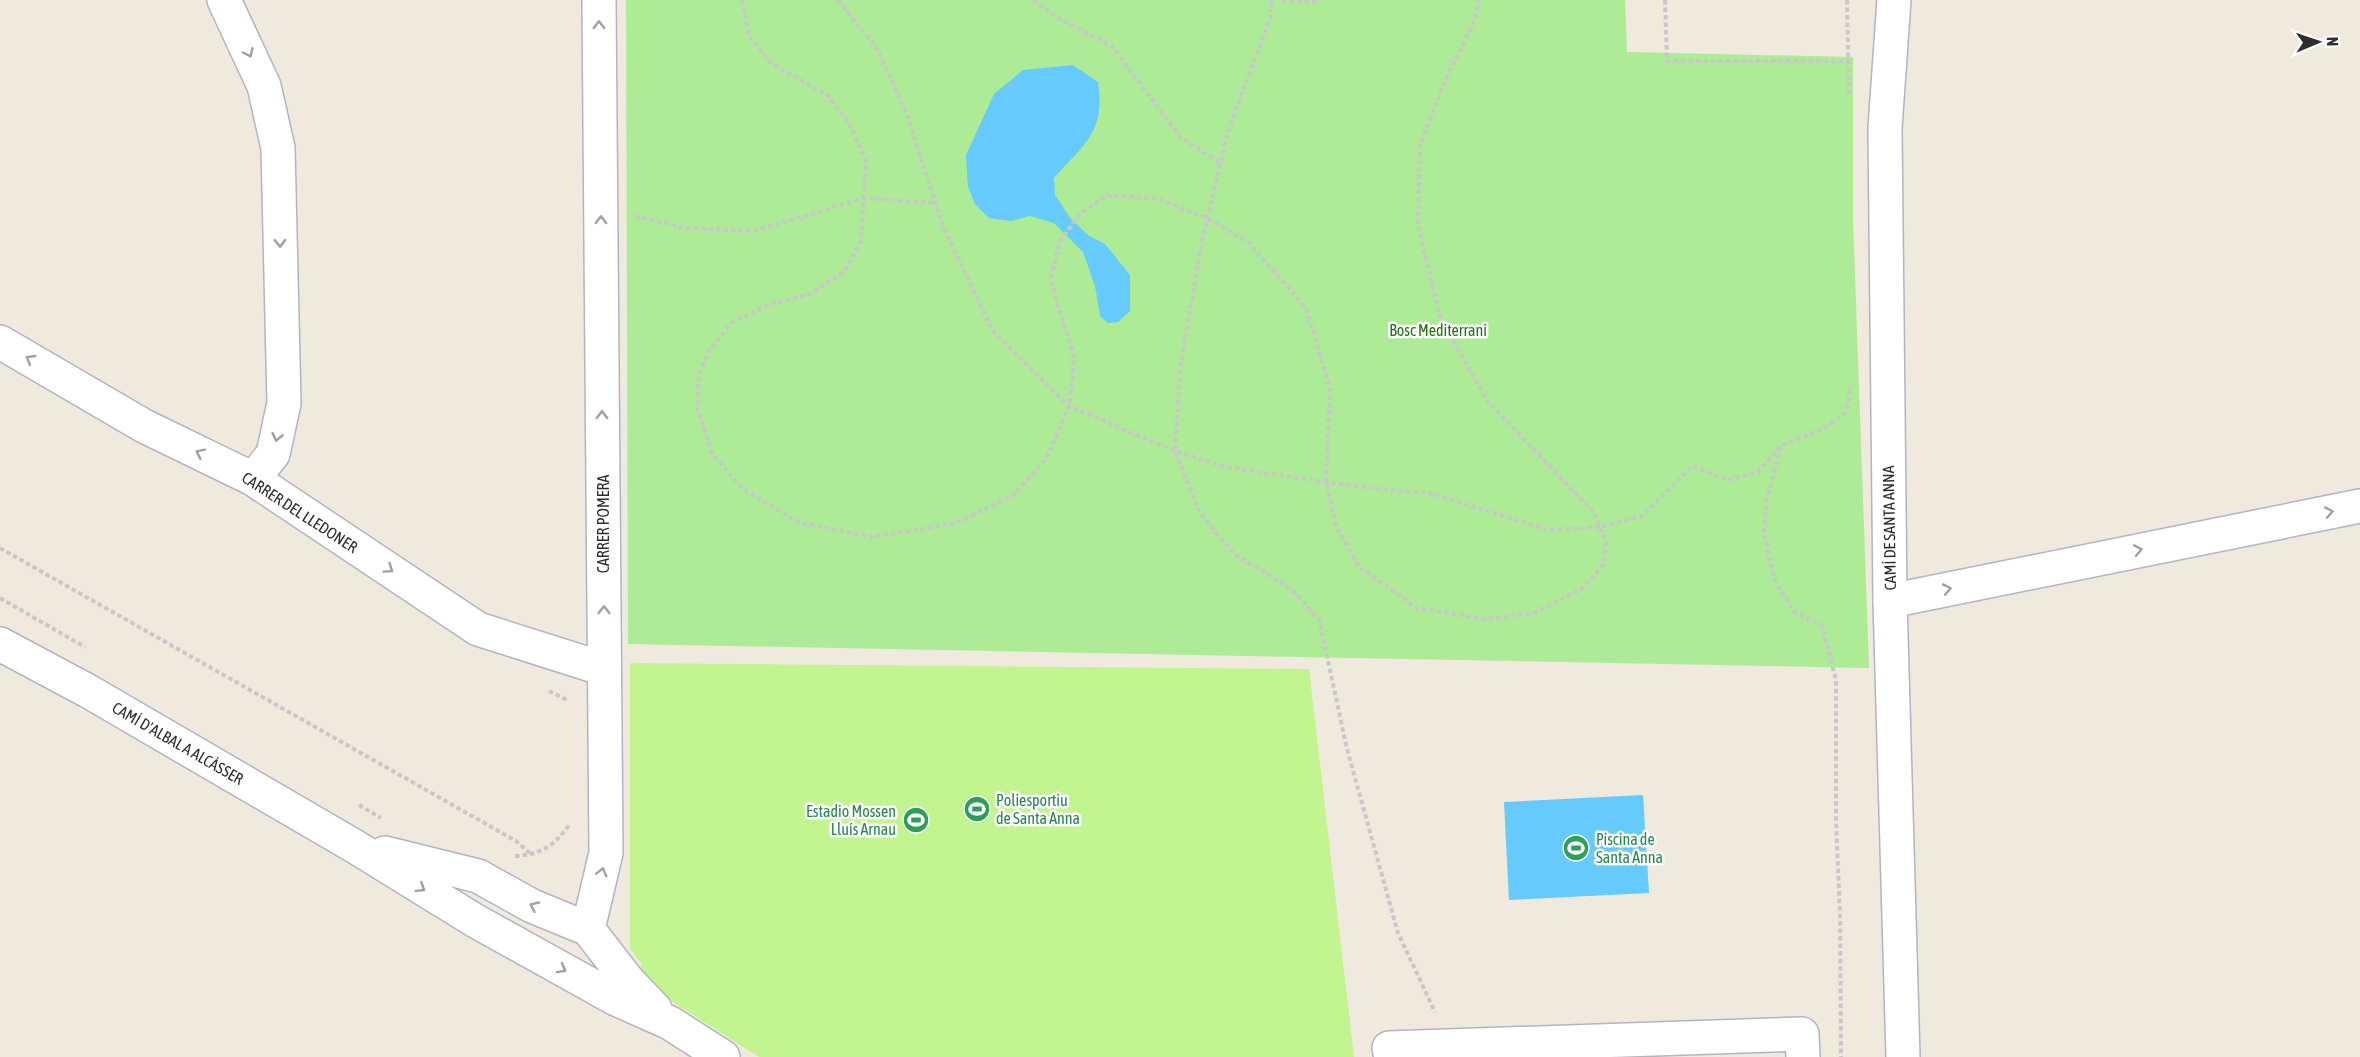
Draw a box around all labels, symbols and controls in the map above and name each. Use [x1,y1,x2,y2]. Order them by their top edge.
north arrow [2288,12,2348,72]
one-way arrow [593,21,605,30]
text: N [2324,36,2342,47]
one-way arrow [241,47,253,58]
one-way arrow [595,216,607,225]
one-way arrow [274,239,287,248]
park label: Bosc Mediterrani [1389,321,1487,339]
one-way arrow [25,355,36,366]
one-way arrow [596,411,609,420]
one-way arrow [271,432,284,442]
one-way arrow [196,449,207,461]
street label: CAMÍ DE SANTA ANNA [1879,465,1899,591]
street label: CARRER DEL LLEDONER [239,468,361,556]
street label: CARRER POMERA [594,475,612,573]
one-way arrow [2324,506,2334,519]
one-way arrow [2133,545,2143,558]
one-way arrow [383,562,393,574]
one-way arrow [1942,583,1952,596]
one-way arrow [598,606,610,615]
street label: CAMÍ D'ALBAL A ALCÀSSER [109,698,247,788]
place label: Poliesportiu de Santa Anna [996,791,1080,827]
sports icon: Poliesportiu de Santa Anna [962,794,992,824]
place label: Estadio Mossen Lluís Arnau [806,802,896,838]
sports icon: Estadio Mossen Lluís Arnau [901,805,931,835]
place label: Piscina de Santa Anna [1596,830,1663,866]
sports icon: Piscina de Santa Anna [1561,833,1591,863]
one-way arrow [594,867,607,877]
one-way arrow [415,880,425,892]
one-way arrow [529,902,540,914]
one-way arrow [556,962,566,973]

